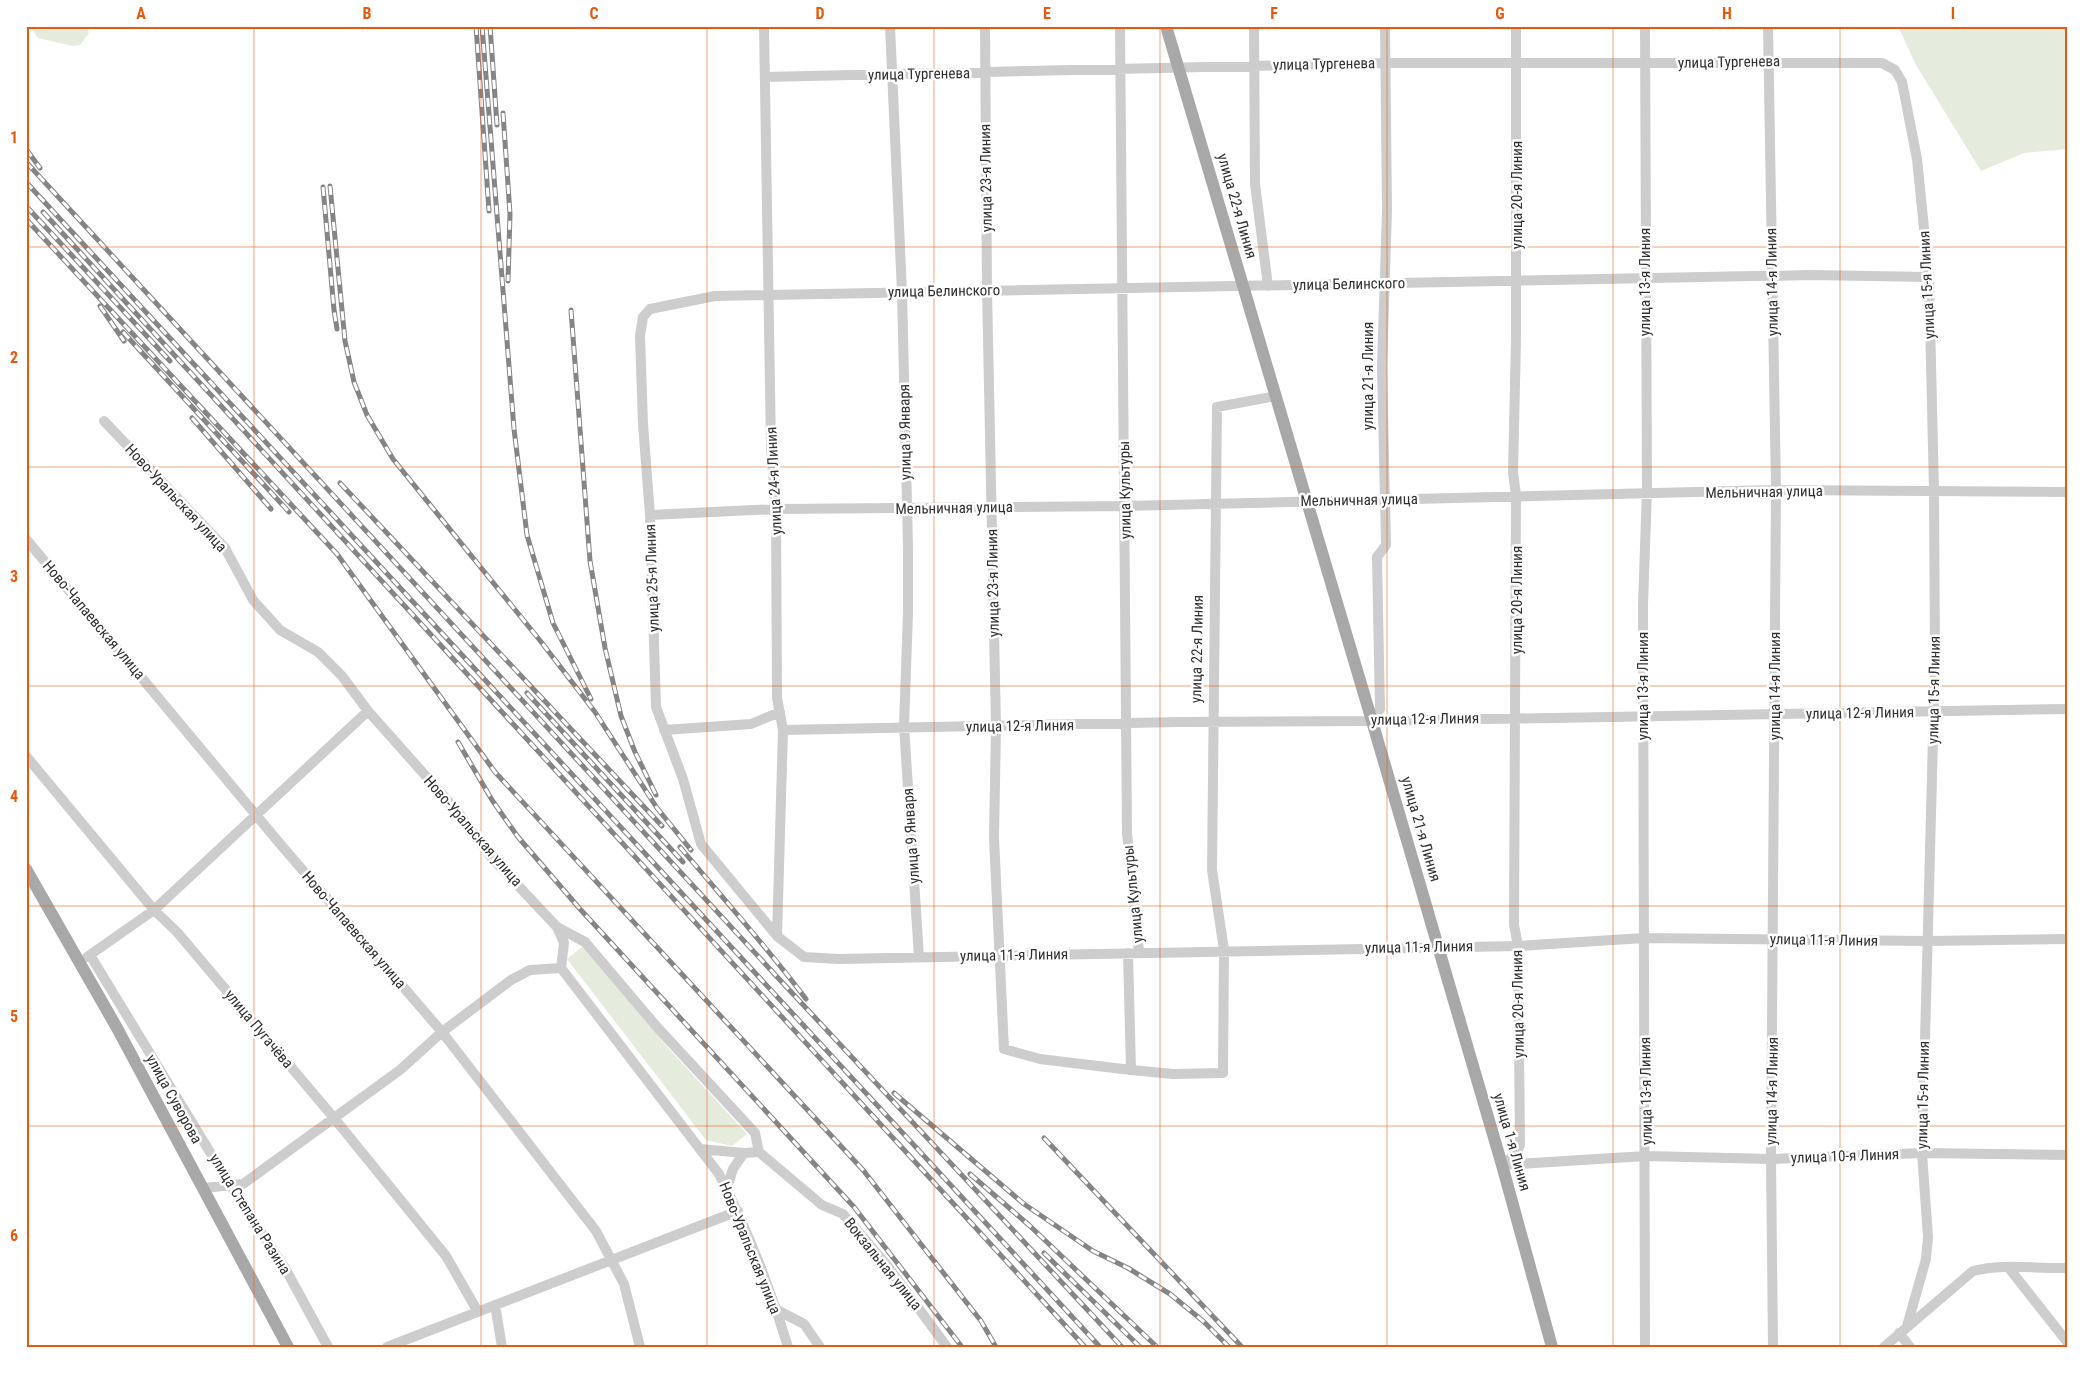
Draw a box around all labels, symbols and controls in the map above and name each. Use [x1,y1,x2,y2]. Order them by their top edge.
text: A [136,4,146,23]
text: B [363,4,372,23]
text: C [589,4,599,23]
text: D [815,4,825,23]
text: E [1043,4,1051,23]
text: F [1270,4,1278,23]
text: G [1495,4,1505,23]
text: H [1722,4,1732,23]
text: I [1951,4,1955,23]
street label: улица Тургенева [1678,52,1780,72]
street label: улица Тургенева [1273,54,1375,74]
street label: улица Тургенева [868,64,970,84]
street label: улица 23-я Линия [976,124,996,232]
text: 1 [10,128,18,147]
street label: улица 20-я Линия [1508,141,1526,249]
street label: улица 22-я Линия [1213,151,1261,261]
street label: улица 13-я Линия [1636,228,1654,336]
street label: улица 14-я Линия [1762,228,1782,336]
street label: улица 15-я Линия [1915,230,1939,340]
street label: улица Белинского [1293,274,1405,294]
street label: улица Белинского [888,281,1000,301]
street label: улица 21-я Линия [1359,322,1377,430]
text: 2 [10,348,18,367]
street label: улица 9 Января [895,384,915,480]
street label: улица 24-я Линия [762,426,786,536]
street label: Ново-Уральская улица [121,440,231,556]
street label: улица Культуры [1115,441,1135,539]
street label: Мельничная улица [1705,482,1823,502]
street label: Мельничная улица [1300,490,1418,510]
street label: Мельничная улица [895,498,1013,518]
street label: улица 25-я Линия [641,524,663,632]
street label: улица 23-я Линия [983,529,1003,637]
street label: улица 20-я Линия [1508,546,1526,654]
street label: Ново-Чапаевская улица [39,557,149,683]
text: 3 [10,567,18,586]
street label: улица 22-я Линия [1187,595,1207,703]
street label: улица 13-я Линия [1634,632,1652,740]
street label: улица 14-я Линия [1766,632,1784,740]
street label: улица 15-я Линия [1924,636,1944,744]
street label: улица 12-я Линия [1806,703,1914,723]
street label: улица 12-я Линия [1371,709,1479,729]
street label: улица 12-я Линия [966,716,1074,736]
street label: Ново-Уральская улица [420,772,526,890]
street label: улица 21-я Линия [1397,774,1445,884]
text: 4 [10,787,18,806]
street label: улица 9 Января [899,787,923,885]
street label: улица Культуры [1119,844,1147,944]
street label: Ново-Чапаевская улица [298,868,410,992]
street label: улица 11-я Линия [1770,930,1878,950]
street label: улица 11-я Линия [1365,937,1473,957]
street label: улица 11-я Линия [960,945,1068,965]
street label: улица 20-я Линия [1508,950,1528,1058]
street label: улица Пугачёва [221,986,297,1072]
text: 5 [10,1007,18,1026]
street label: улица 13-я Линия [1636,1037,1656,1145]
street label: улица 14-я Линия [1762,1037,1782,1145]
street label: улица 15-я Линия [1913,1041,1933,1149]
street label: улица Суворова [142,1051,206,1147]
street label: улица 1-я Линия [1489,1091,1535,1193]
street label: улица 10-я Линия [1791,1145,1899,1167]
street label: улица Степана Разина [206,1150,294,1278]
street label: Ново-Уральская улица [715,1179,785,1317]
street label: Вокзальная улица [840,1214,926,1314]
text: 6 [10,1226,18,1245]

